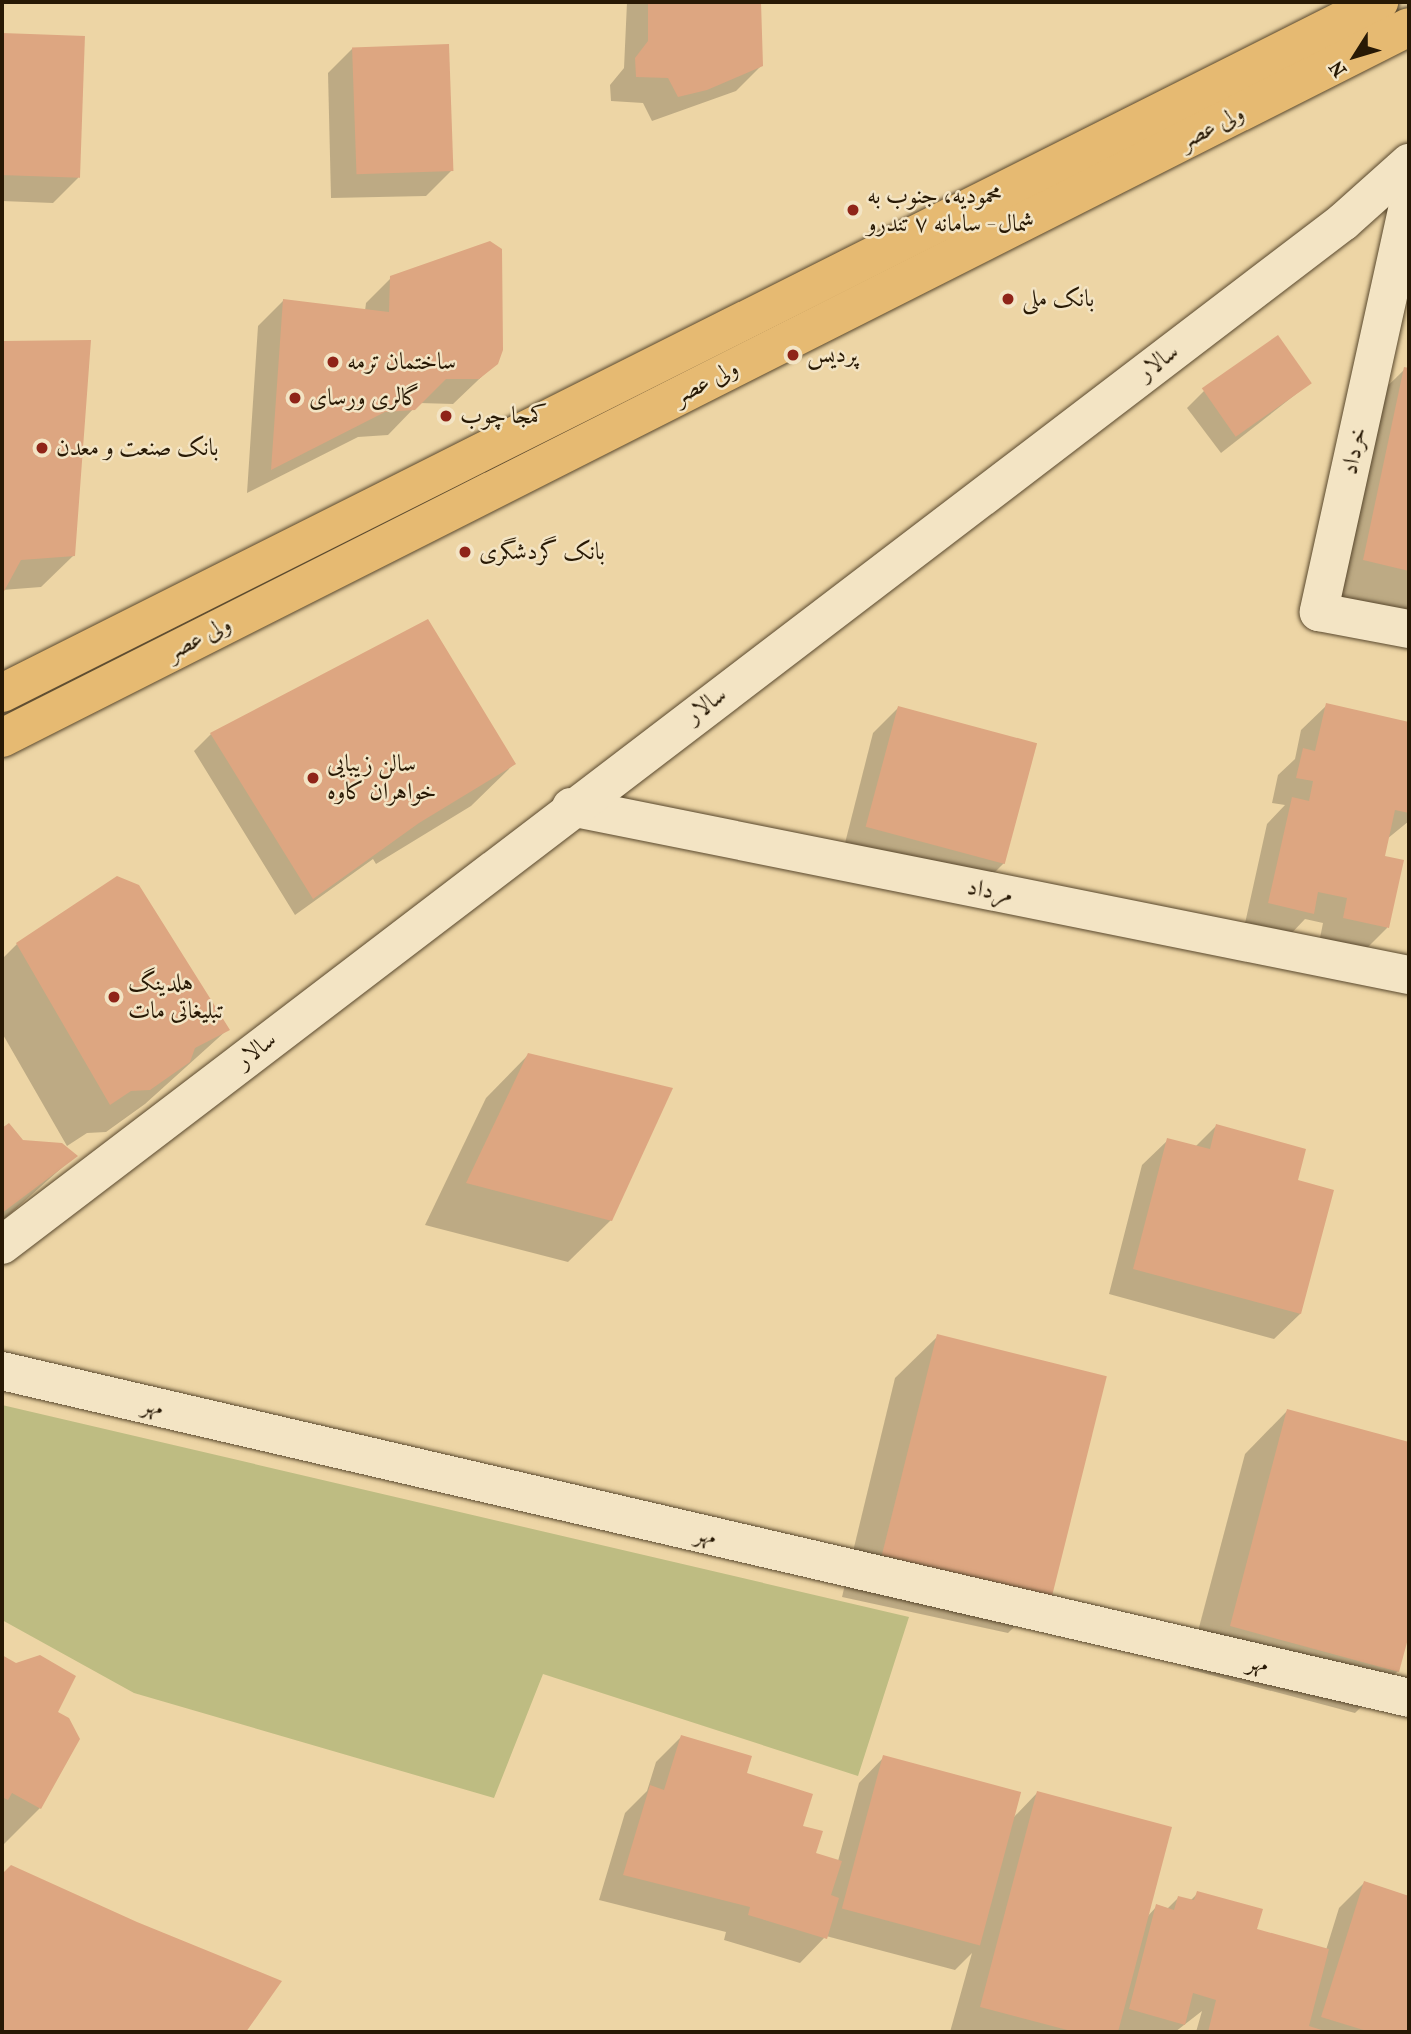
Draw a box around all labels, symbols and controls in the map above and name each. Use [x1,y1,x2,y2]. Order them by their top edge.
north arrow [1320,21,1390,91]
text: N [1325,56,1351,81]
street label: ولی عصر [1175,99,1249,155]
place label: محمودیه، جنوب به شمال - سامانه ۷ تندرو [867,182,1034,238]
marker: محمودیه، جنوب به شمال - سامانه ۷ تندرو [845,202,861,218]
place label: بانک ملی [1022,285,1094,313]
marker: بانک ملی [1000,291,1016,307]
street label: سالار [1132,337,1184,387]
place label: پردیس [807,341,858,369]
marker: پردیس [785,347,801,363]
place label: ساختمان ترمه [347,348,456,376]
marker: ساختمان ترمه [325,354,341,370]
street label: ولی عصر [669,354,743,410]
place label: گالری ورسای [309,384,420,412]
marker: گالری ورسای [287,390,303,406]
place label: کمجا چوب [460,402,548,430]
marker: کمجا چوب [438,408,454,424]
street label: خرداد [1335,425,1373,477]
place label: بانک صنعت و معدن [56,434,219,462]
marker: بانک صنعت و معدن [34,440,50,456]
place label: بانک گردشگری [479,538,605,566]
marker: بانک گردشگری [457,544,473,560]
street label: ولی عصر [162,610,236,666]
street label: سالار [680,680,732,730]
place label: سالن زیبایی خواهران کاوه [327,750,436,806]
marker: سالن زیبایی خواهران کاوه [305,770,321,786]
street label: مرداد [964,872,1016,910]
place label: هلدینگ تبلیغاتی مات [128,969,224,1025]
marker: هلدینگ تبلیغاتی مات [106,989,122,1005]
street label: سالار [230,1025,282,1075]
street label: مهر [140,1390,166,1422]
street label: مهر [693,1519,719,1551]
street label: مهر [1245,1647,1271,1679]

